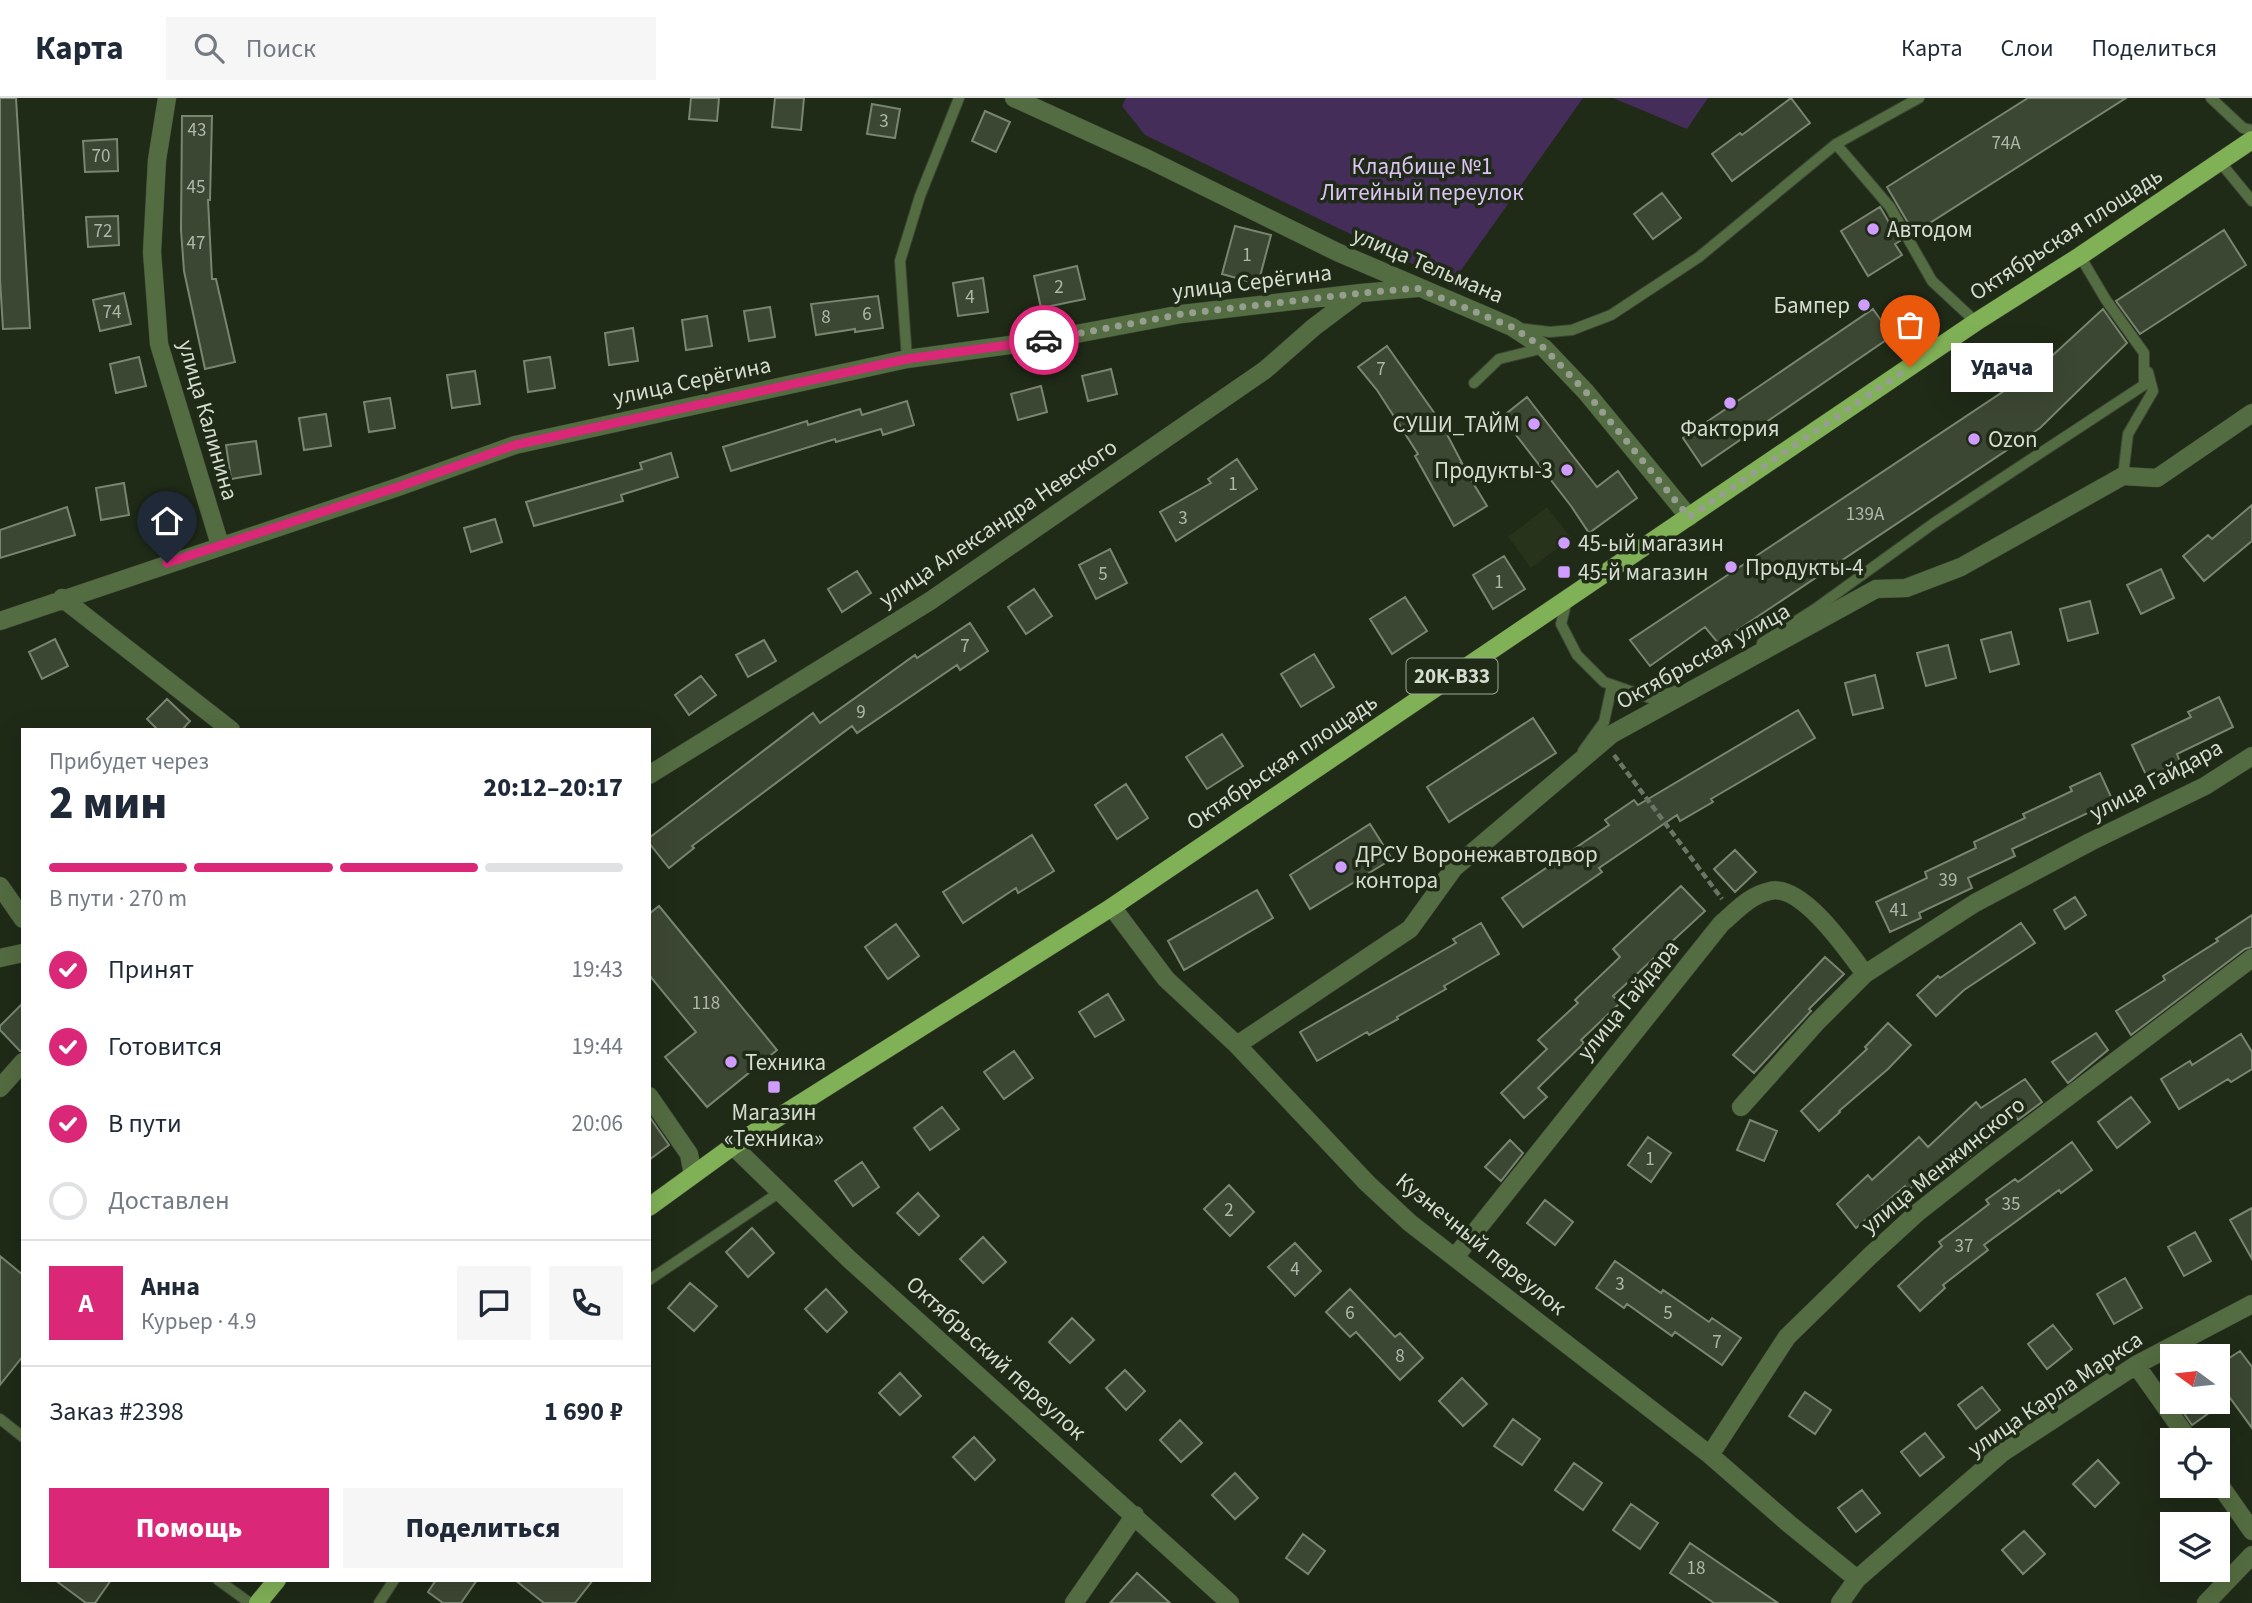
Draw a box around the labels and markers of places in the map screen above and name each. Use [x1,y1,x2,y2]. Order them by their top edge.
place label: Автодом [1887,213,1973,246]
marker: Автодом [1865,221,1881,237]
place label: Бампер [1774,289,1850,322]
pin [1880,295,1940,367]
marker: Бампер [1856,297,1872,313]
callout: Удача [1952,342,2054,392]
marker: Фактория [1722,395,1738,411]
place label: СУШИ_ТАЙМ [1393,408,1520,441]
place label: Фактория [1680,412,1780,445]
marker: СУШИ_ТАЙМ [1526,416,1542,432]
place label: Ozon [1988,423,2038,456]
marker: Ozon [1966,431,1982,447]
place label: Продукты-3 [1434,454,1553,487]
marker: Продукты-3 [1559,462,1575,478]
pin [137,491,197,563]
place label: 45-ый магазин [1578,527,1724,560]
marker: 45-ый магазин [1556,535,1572,551]
place label: Продукты-4 [1745,551,1864,584]
place label: 45-й магазин [1578,556,1708,589]
marker: Продукты-4 [1723,559,1739,575]
marker: 45-й магазин [1556,564,1572,580]
place label: ДРСУ Воронежавтодвор контора [1355,838,1598,897]
marker: ДРСУ Воронежавтодвор контора [1333,859,1349,875]
place label: Техника [745,1046,826,1079]
marker: Техника [723,1054,739,1070]
marker: Магазин «Техника» [766,1079,782,1095]
place label: Магазин «Техника» [724,1096,824,1155]

